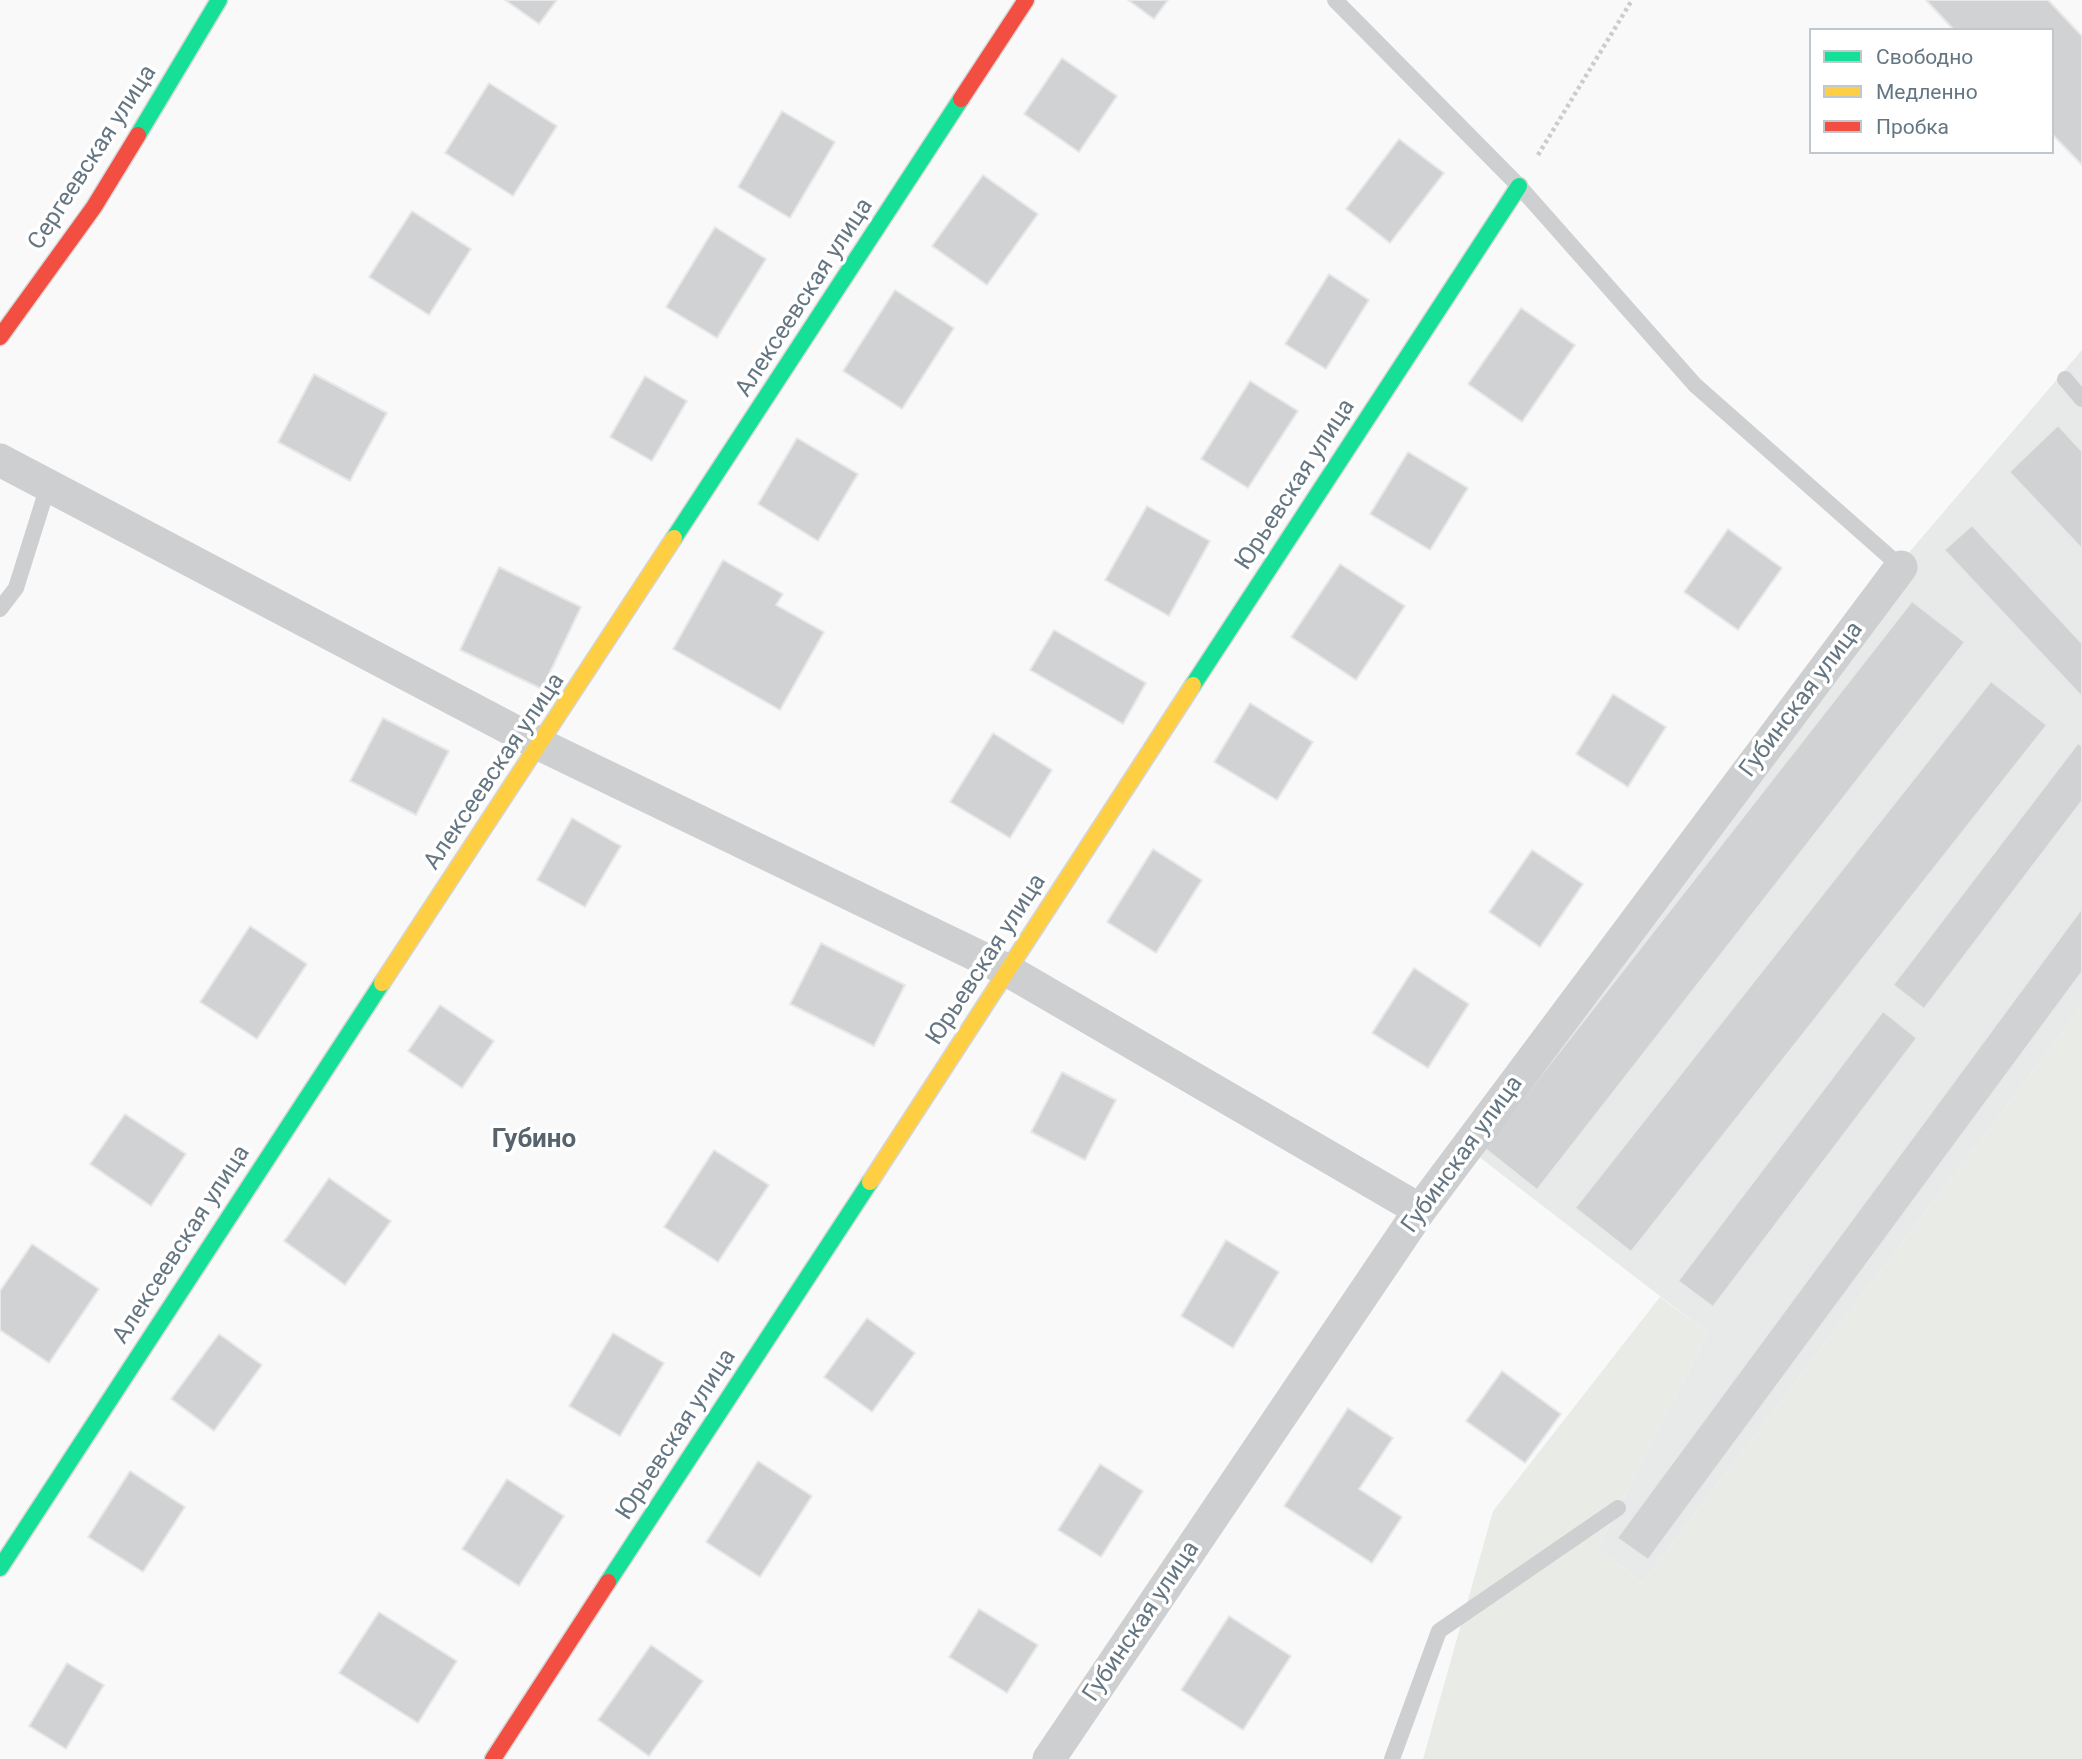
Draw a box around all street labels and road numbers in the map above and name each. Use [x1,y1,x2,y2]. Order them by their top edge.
street label: Сергеевская улица [23,60,163,256]
street label: Алексеевская улица [730,193,880,403]
street label: Юрьевская улица [1230,394,1362,576]
street label: Губинская улица [1734,616,1870,784]
street label: Алексеевская улица [419,668,571,876]
street label: Юрьевская улица [921,869,1053,1051]
street label: Губинская улица [1396,1071,1530,1239]
street label: Алексеевская улица [107,1140,257,1350]
street label: Юрьевская улица [611,1344,743,1526]
street label: Губинская улица [1078,1536,1206,1708]

